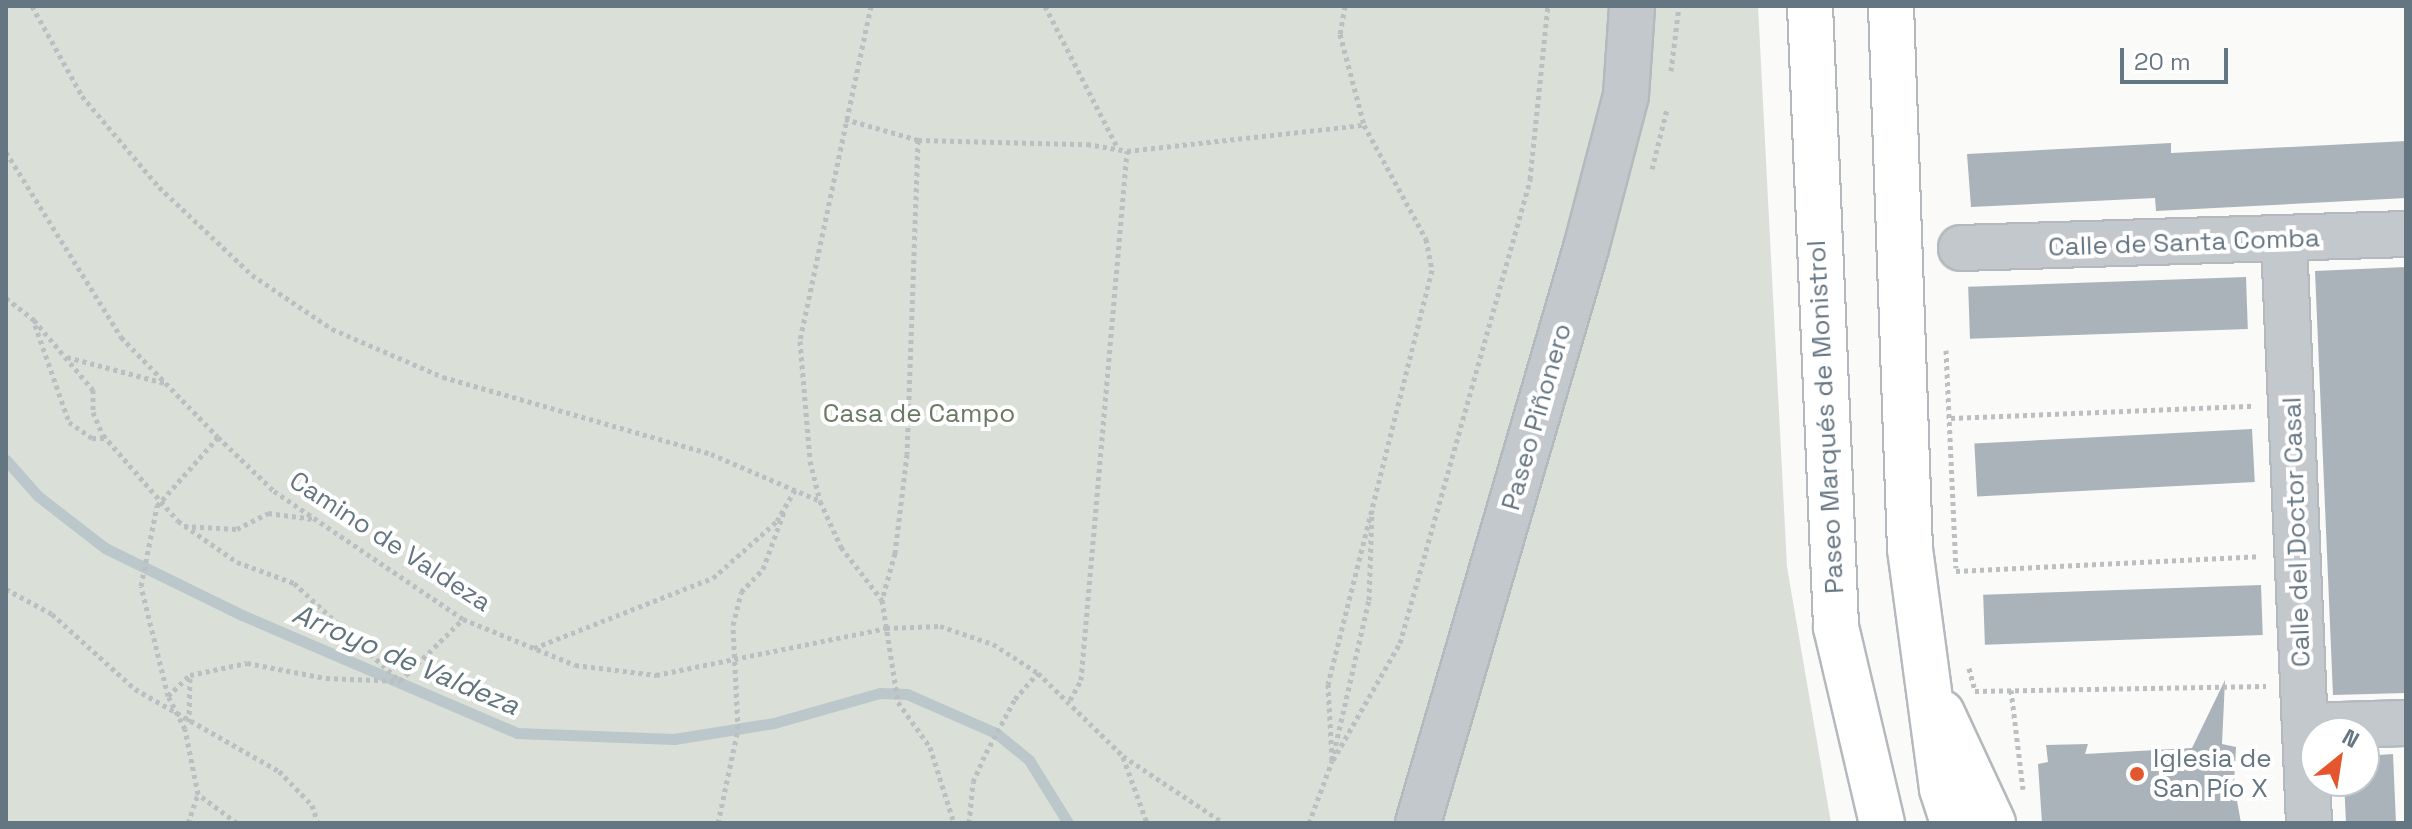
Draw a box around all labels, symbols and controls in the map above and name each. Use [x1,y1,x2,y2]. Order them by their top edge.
scale bar [2124,32,2232,82]
text: 20 m [2134,46,2191,77]
street label: Calle de Santa Comba [2048,223,2320,263]
street label: Paseo Marqués de Monistrol [1801,239,1851,595]
street label: Paseo Piñonero [1495,320,1579,514]
street label: Calle del Doctor Casal [2277,396,2317,668]
park label: Casa de Campo [823,398,1015,430]
street label: Camino de Valdeza [283,465,497,619]
water label: Arroyo de Valdeza [288,596,524,722]
north arrow [2300,717,2380,797]
text: N [2338,722,2364,754]
place label: Iglesia de San Pío X [2153,743,2272,804]
marker: Iglesia de San Pío X [2128,765,2146,783]

